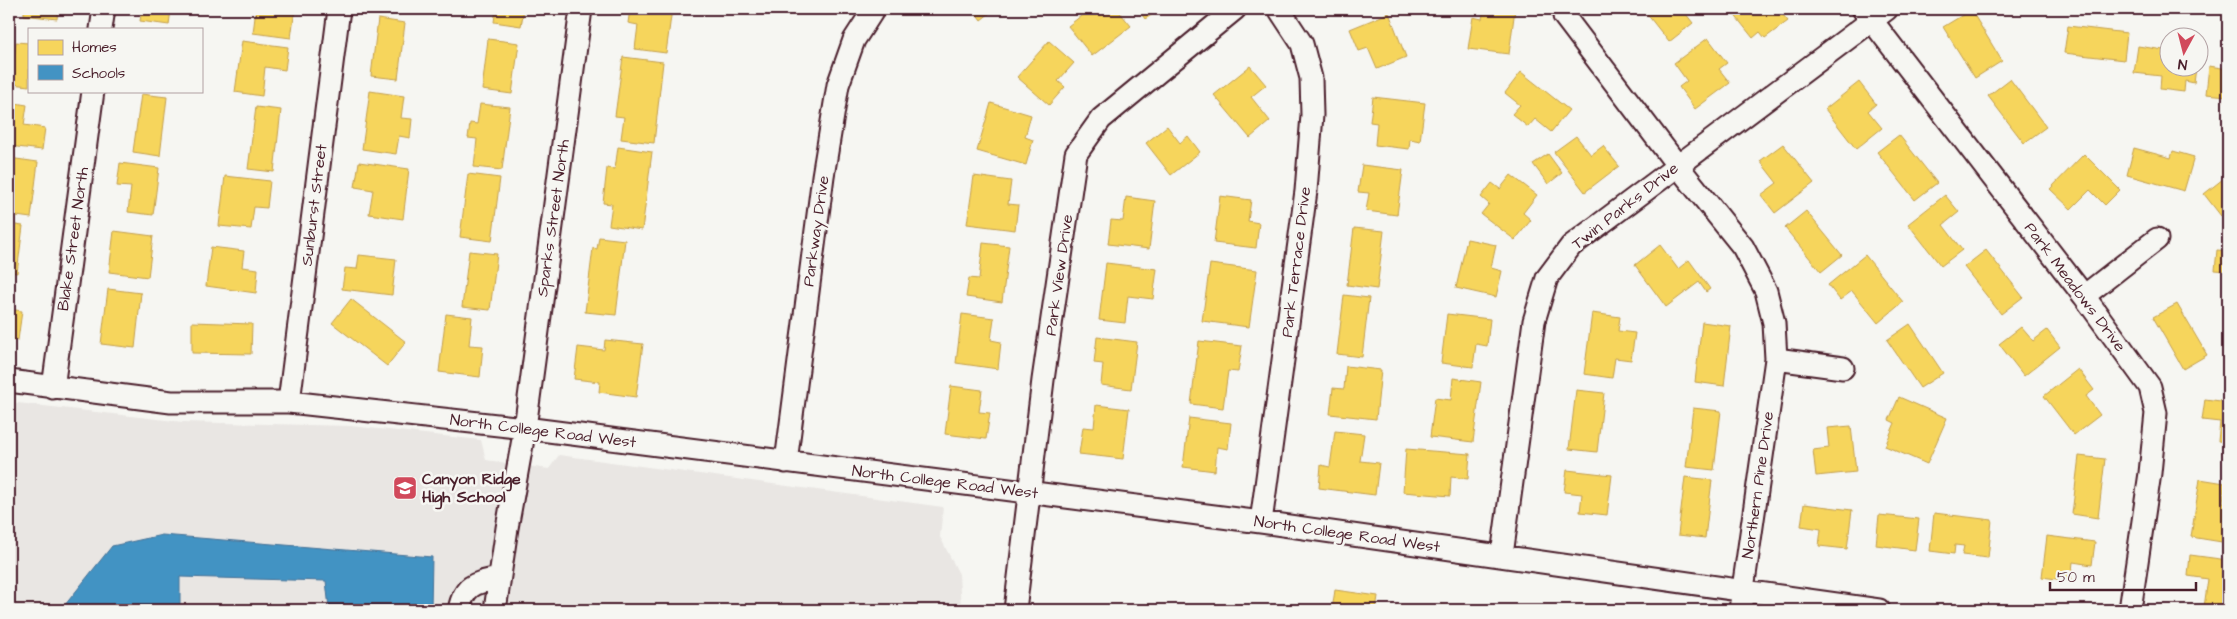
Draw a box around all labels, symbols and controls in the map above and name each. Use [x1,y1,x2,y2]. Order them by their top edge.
legend [28,28,202,92]
north arrow [2160,28,2210,78]
text: Homes [72,37,117,58]
text: N [2177,53,2188,74]
text: Schools [72,63,126,84]
street label: Sparks Street North [531,138,575,298]
street label: Sunburst Street [296,142,332,267]
street label: Twin Parks Drive [1567,157,1683,255]
street label: Blake Street North [52,166,94,312]
street label: Parkway Drive [797,174,836,288]
street label: Park Terrace Drive [1276,185,1316,339]
street label: Park View Drive [1040,213,1078,337]
street label: Park Meadows Drive [2019,218,2131,356]
street label: North College Road West [449,409,638,454]
street label: Northern Pine Drive [1737,410,1779,560]
street label: North College Road West [851,460,1040,505]
place label: Canyon Ridge High School [422,468,521,510]
school or university icon: Canyon Ridge High School [392,475,418,501]
street label: North College Road West [1253,510,1442,559]
scale bar [2050,559,2196,591]
text: 50 m [2057,567,2095,588]

